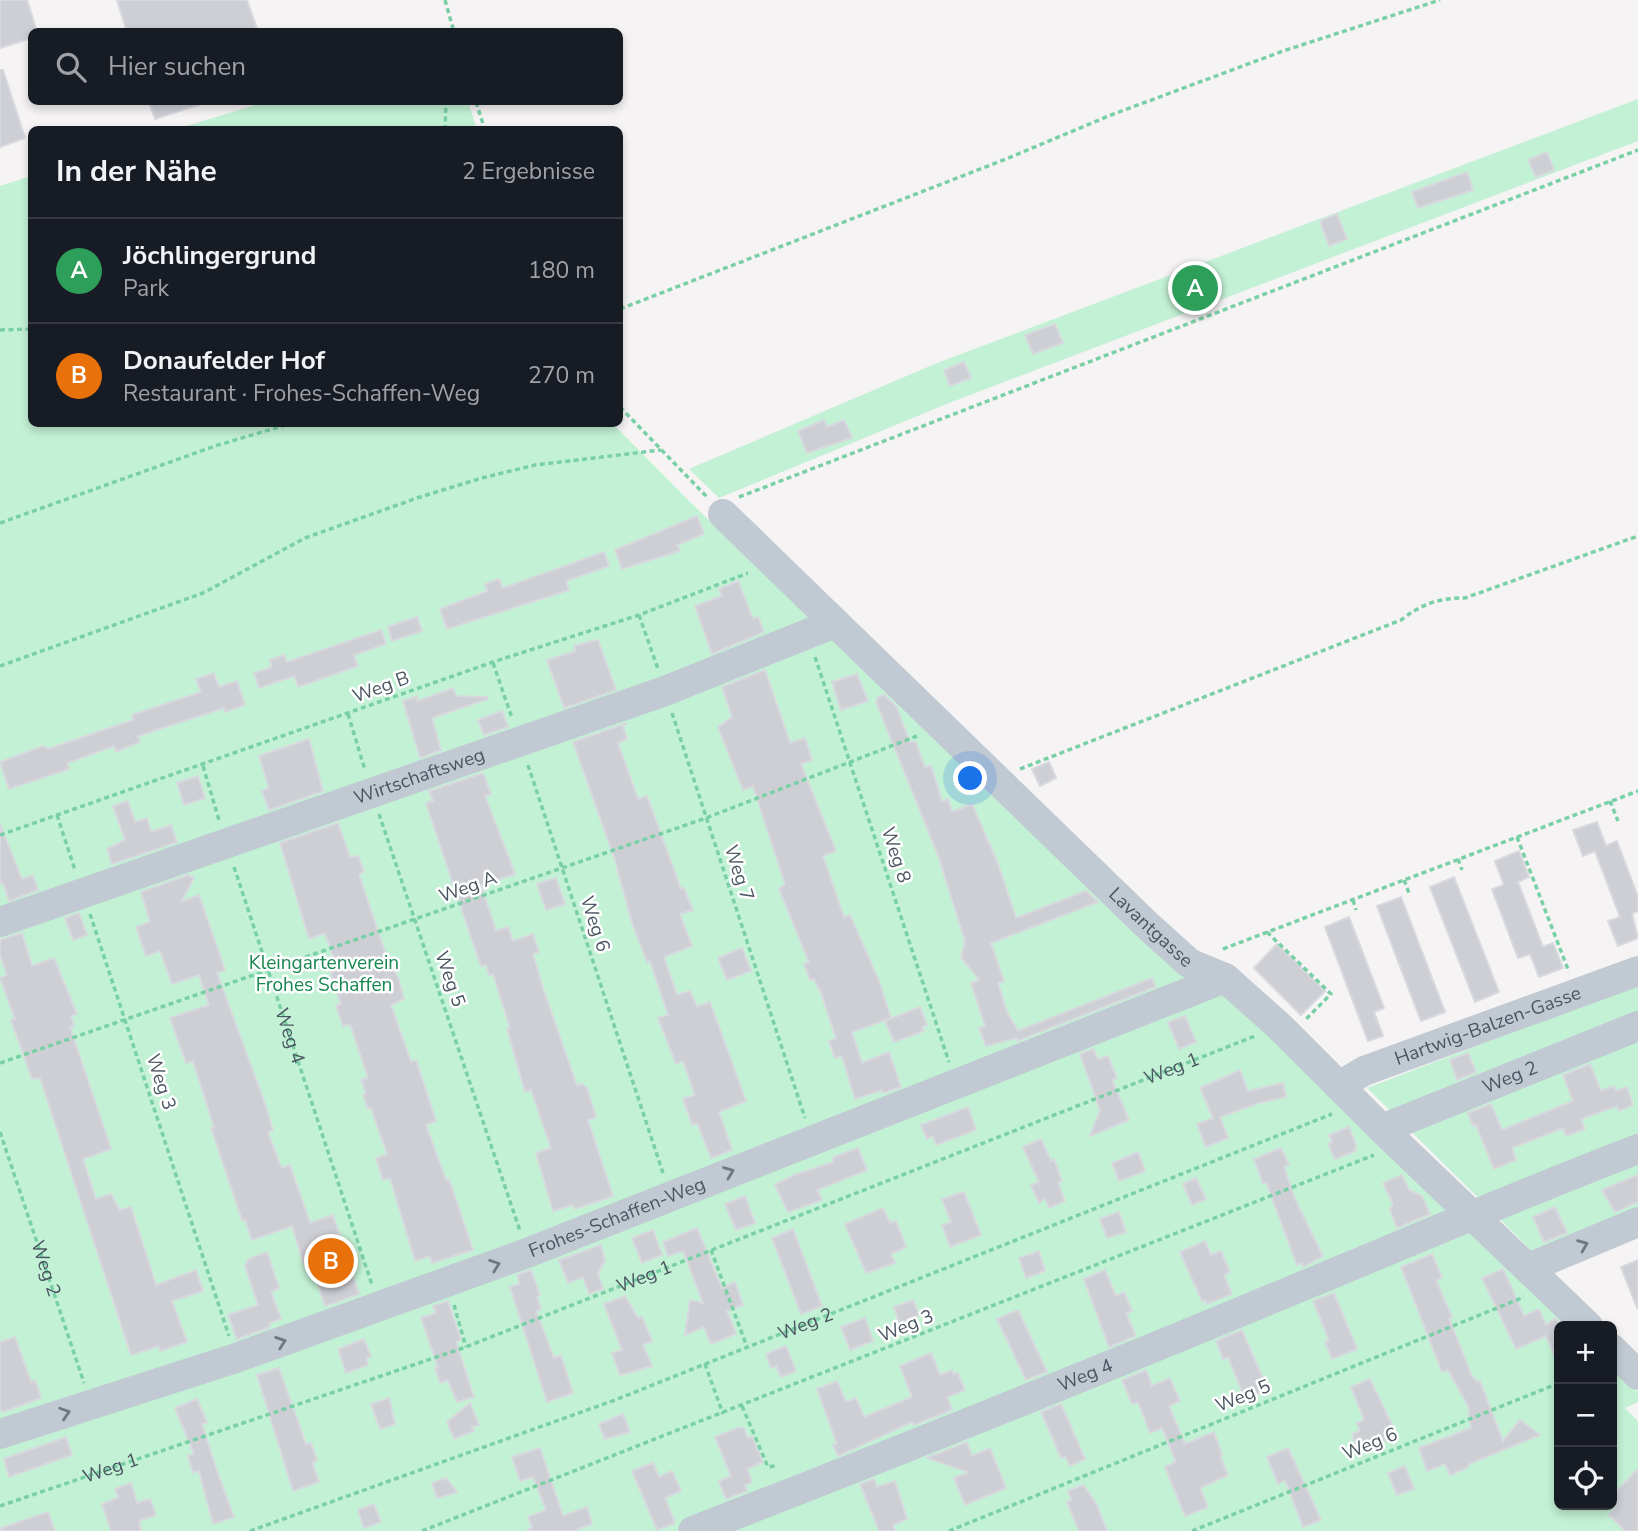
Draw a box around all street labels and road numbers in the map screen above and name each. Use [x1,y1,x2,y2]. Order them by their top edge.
street label: Weg B [349,665,413,709]
street label: Wirtschaftsweg [351,742,488,811]
street label: Weg 8 [875,824,917,886]
street label: Weg 7 [718,842,760,904]
street label: Weg A [435,865,501,909]
street label: Lavantgasse [1103,882,1199,974]
street label: Weg 6 [574,893,616,955]
street label: Weg 5 [428,948,472,1010]
street label: Hartwig-Balzen-Gasse [1391,980,1585,1072]
street label: Weg 4 [268,1005,311,1067]
street label: Weg 1 [1140,1046,1203,1091]
street label: Weg 3 [140,1051,182,1113]
street label: Weg 2 [1479,1055,1541,1100]
street label: Frohes-Schaffen-Weg [525,1171,709,1264]
street label: Weg 2 [24,1237,67,1300]
street label: Weg 1 [613,1254,676,1299]
street label: Weg 2 [774,1301,837,1347]
street label: Weg 3 [875,1303,937,1349]
street label: Weg 4 [1054,1353,1117,1398]
street label: Weg 5 [1212,1373,1274,1419]
street label: Weg 6 [1339,1421,1401,1467]
street label: Weg 1 [79,1447,142,1490]

